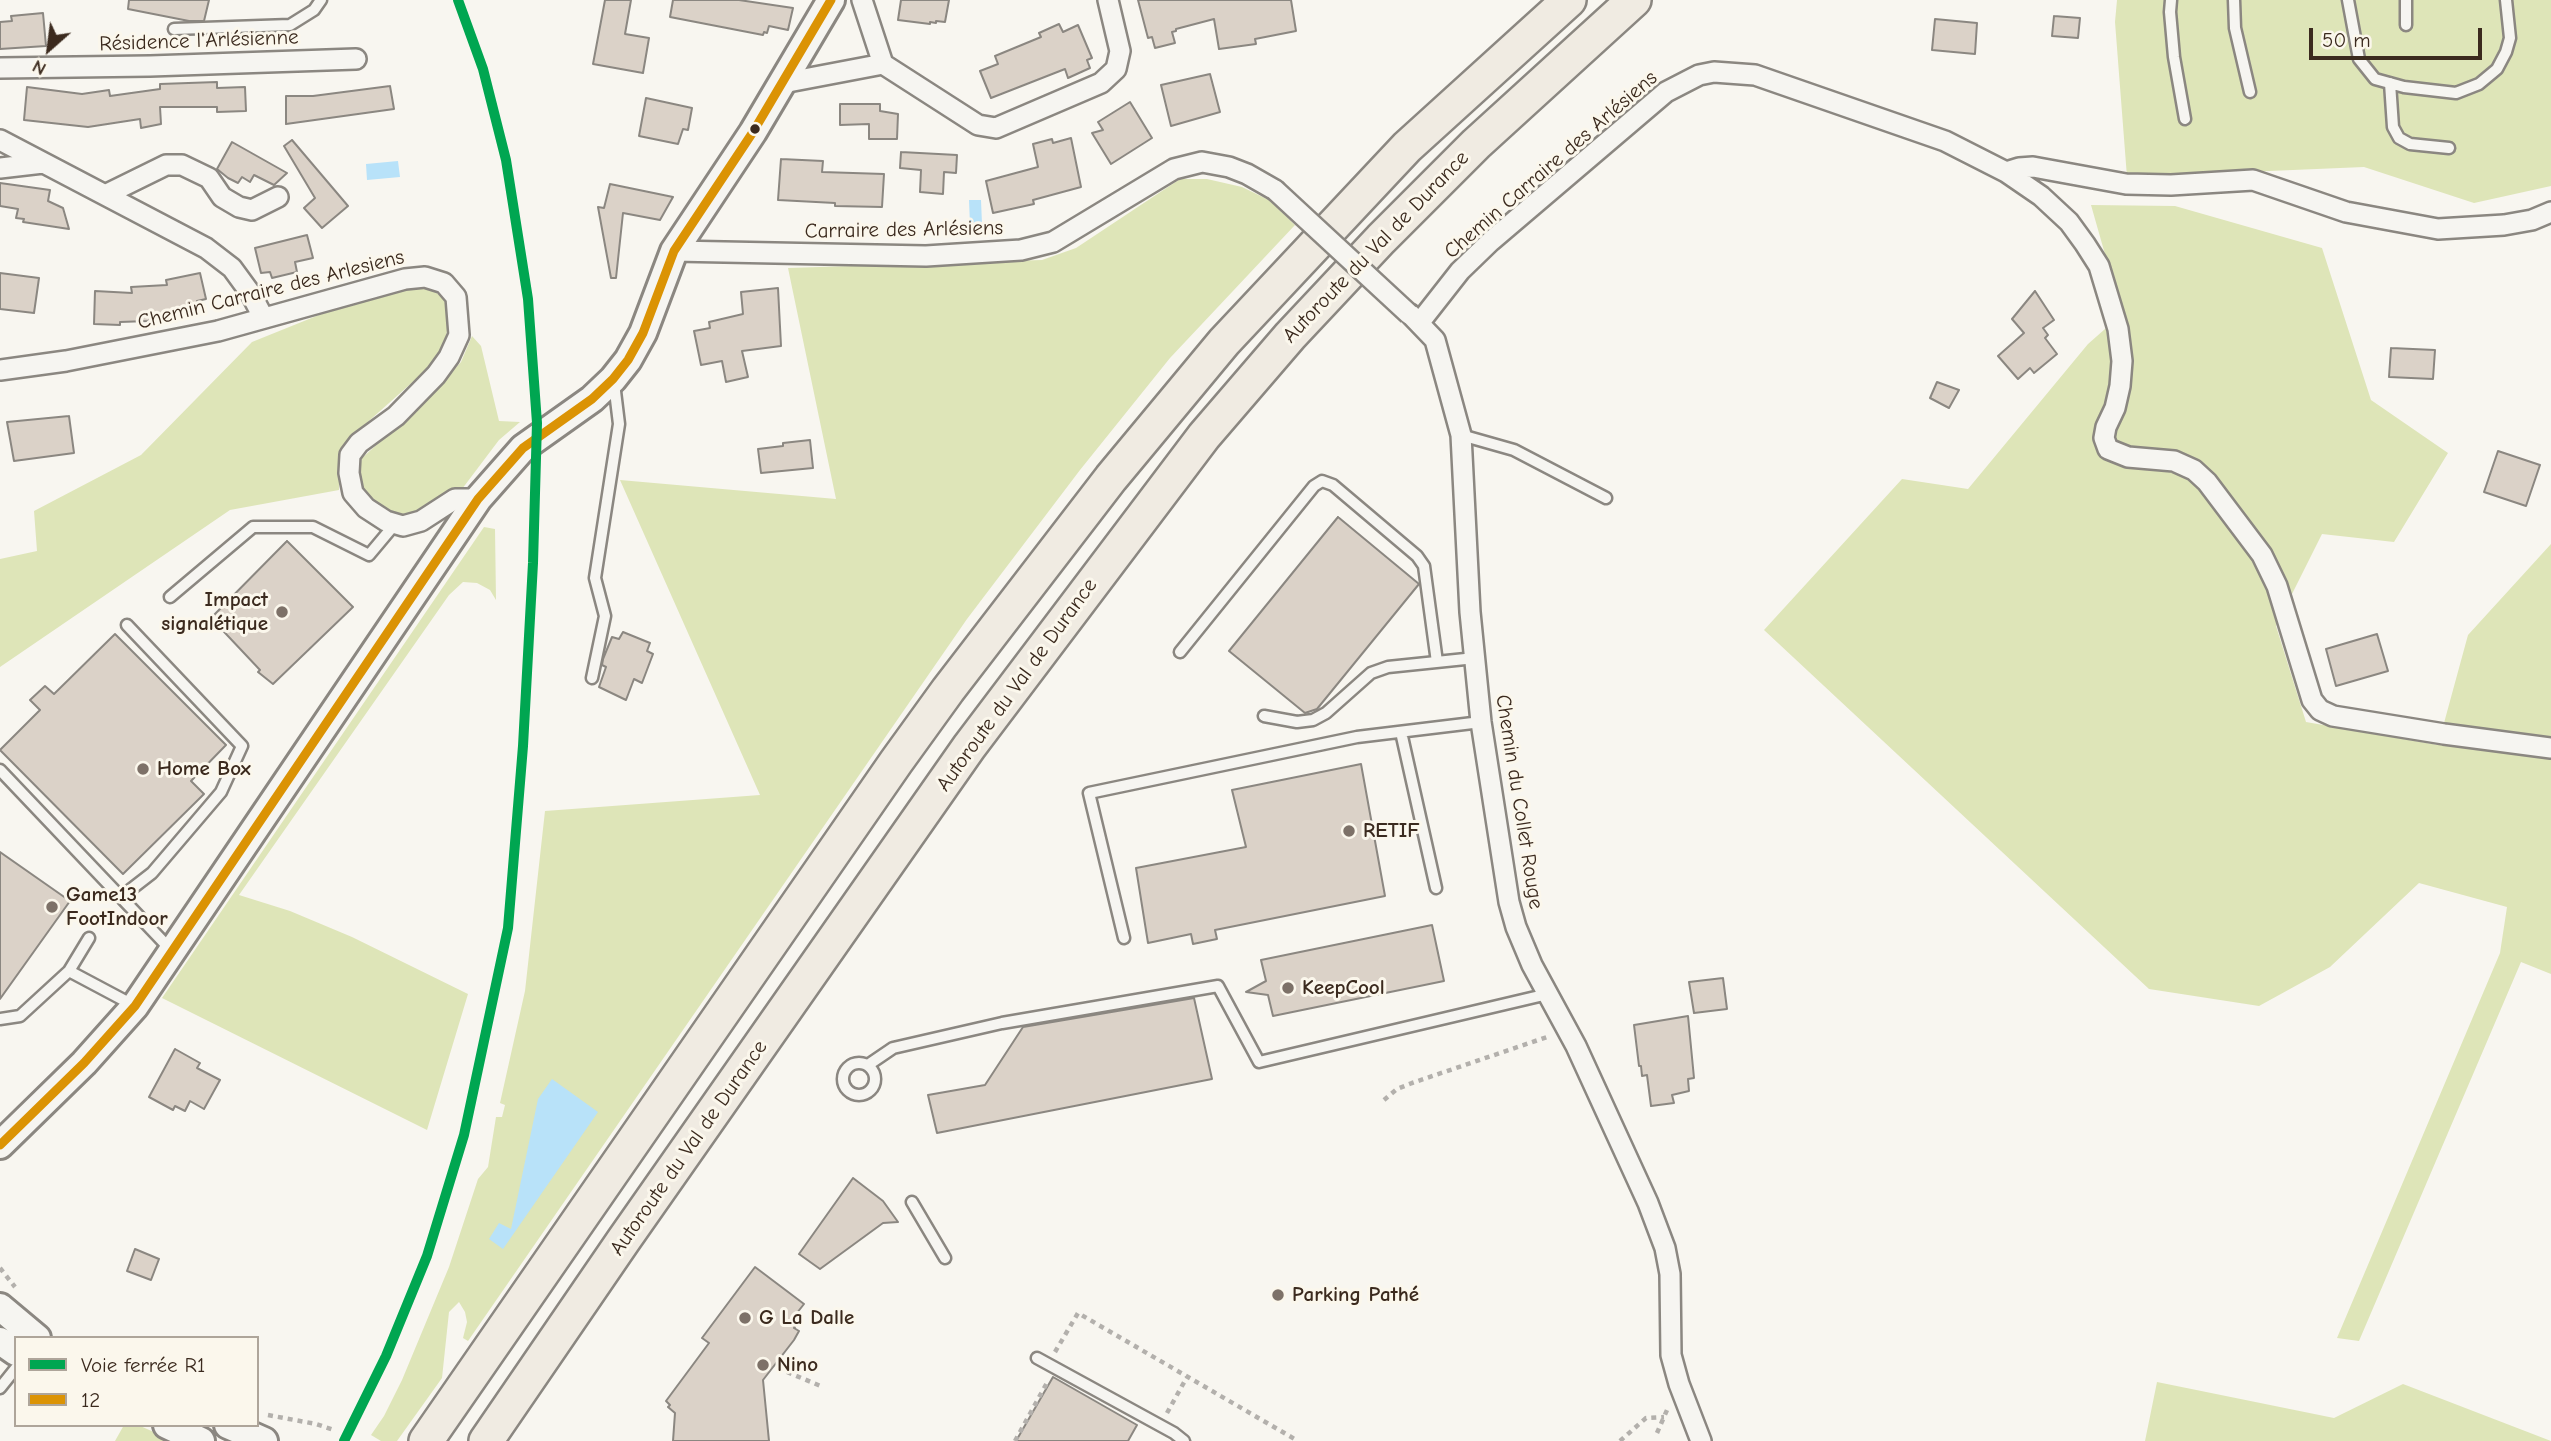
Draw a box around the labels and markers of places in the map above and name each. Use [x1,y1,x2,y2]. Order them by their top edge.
unlabelled marker [748,122,762,136]
place label: Impact signalétique [161,587,268,637]
marker: Impact signalétique [274,604,290,620]
place label: Home Box [157,756,251,782]
marker: Home Box [135,761,151,777]
place label: RETIF [1363,818,1419,844]
marker: RETIF [1341,823,1357,839]
place label: Game13 FootIndoor [66,882,168,932]
marker: Game13 FootIndoor [44,899,60,915]
place label: KeepCool [1302,975,1385,1001]
marker: KeepCool [1280,980,1296,996]
place label: Parking Pathé [1292,1282,1419,1308]
marker: Parking Pathé [1270,1287,1286,1303]
place label: G La Dalle [759,1305,854,1331]
marker: G La Dalle [737,1310,753,1326]
place label: Nino [777,1352,818,1378]
marker: Nino [755,1357,771,1373]

